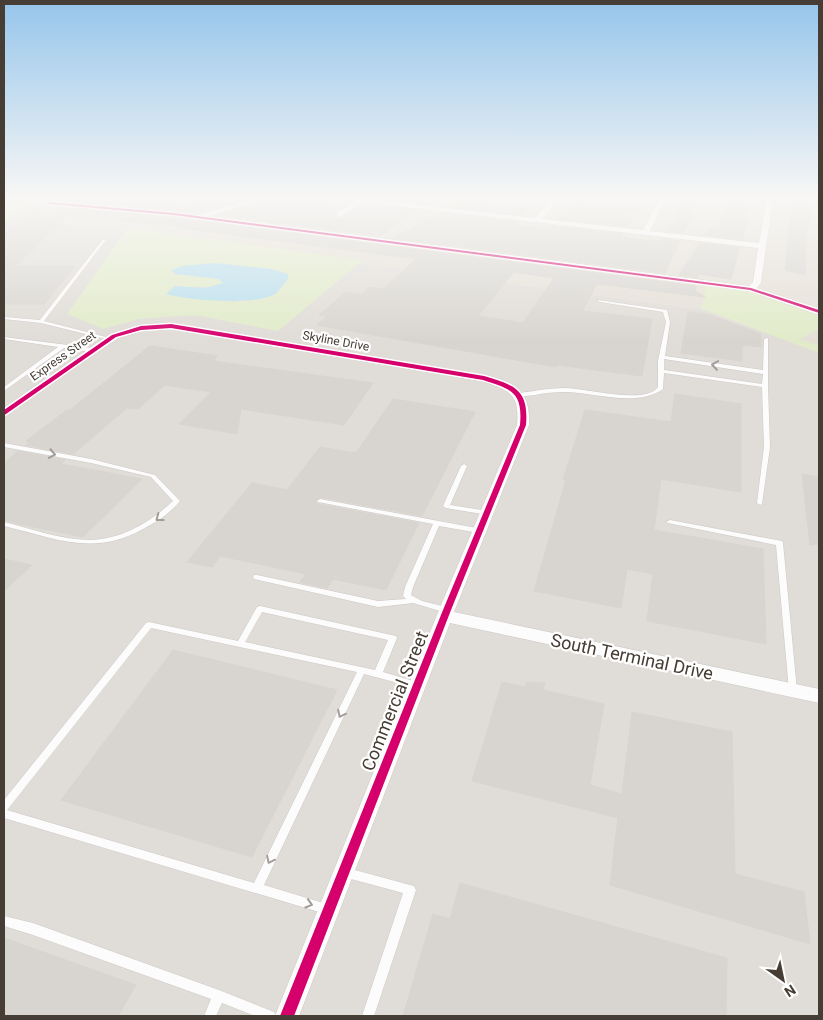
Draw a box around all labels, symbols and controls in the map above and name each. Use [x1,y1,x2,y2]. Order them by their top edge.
street label: Express Street [28,328,99,384]
street label: Skyline Drive [301,328,371,354]
one-way arrow [711,360,719,370]
one-way arrow [47,448,56,458]
one-way arrow [156,512,165,520]
street label: Commercial Street [357,628,432,774]
street label: South Terminal Drive [549,629,715,684]
one-way arrow [336,709,347,718]
one-way arrow [266,855,276,864]
one-way arrow [305,898,313,908]
north arrow [758,955,808,1005]
text: N [782,981,799,1000]

